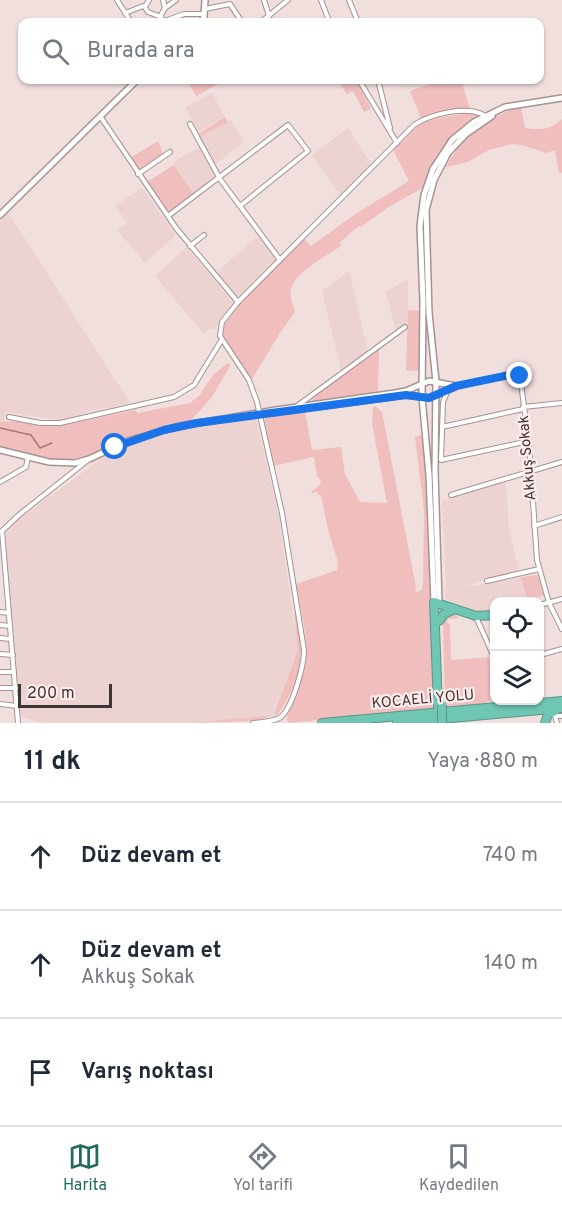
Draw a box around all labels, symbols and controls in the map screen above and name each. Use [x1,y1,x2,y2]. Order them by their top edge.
search box [18,18,544,84]
icon: search [39,35,72,68]
text: Burada ara [87,38,195,65]
route end [506,362,532,388]
street label: Akkuş Sokak [515,415,541,501]
route start [101,433,127,459]
map controls [490,597,544,705]
button: locate [490,597,544,651]
button: layers [490,651,544,705]
scale bar [18,681,112,708]
text: 200 m [27,684,75,704]
street label: KOCAELİ YOLU [371,685,475,714]
text: 11 dk [24,746,81,779]
text: Yaya · 880 m [427,749,538,775]
icon: ahead [24,840,57,873]
text: Düz devam et [81,843,221,870]
text: 740 m [483,843,538,869]
text: Düz devam et [81,938,221,965]
icon: ahead [24,948,57,981]
text: 140 m [484,951,538,977]
text: Akkuş Sokak [81,965,195,991]
icon: arrive [24,1056,57,1089]
text: Varış noktası [81,1059,214,1086]
tab: Harita [63,1140,107,1196]
tab: Yol tarifi [233,1140,293,1196]
tab: Kaydedilen [419,1140,499,1196]

